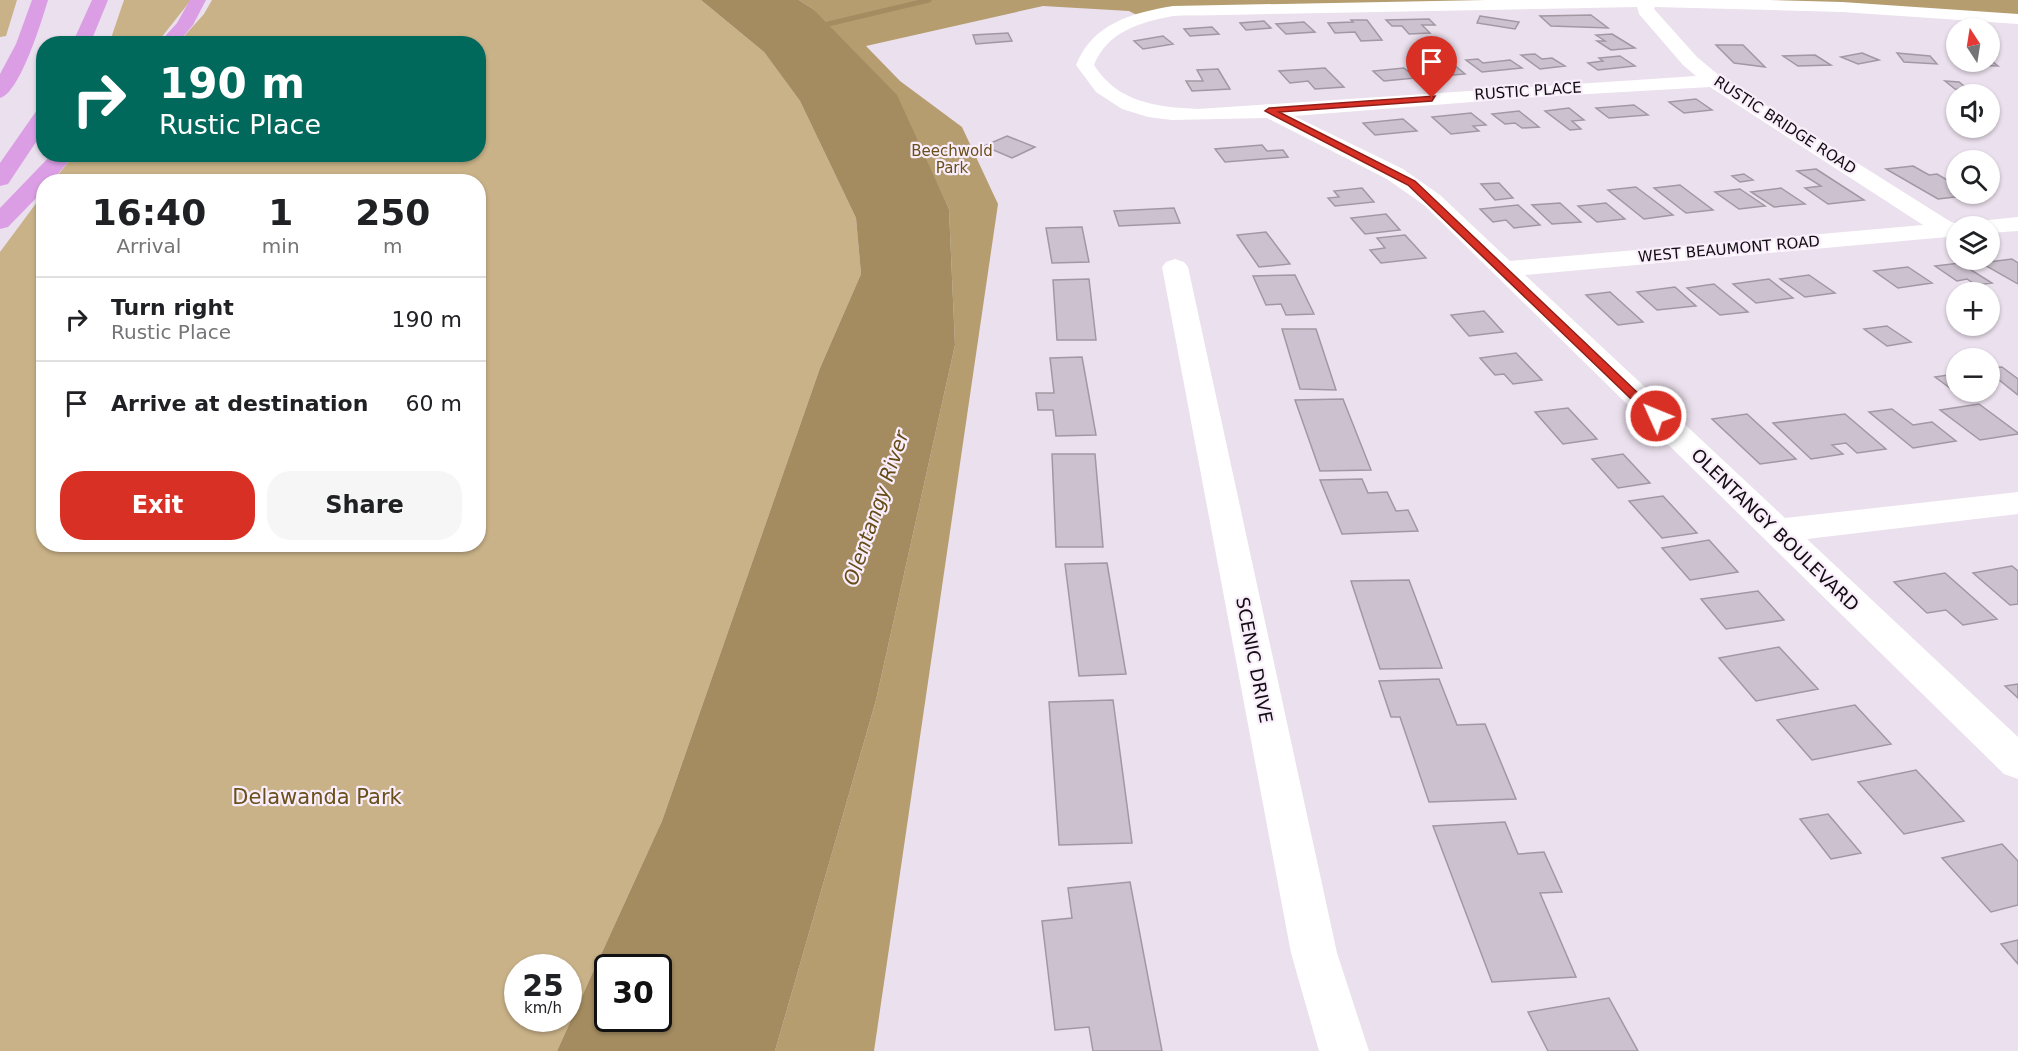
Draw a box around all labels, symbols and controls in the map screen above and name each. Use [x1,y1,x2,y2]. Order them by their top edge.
north arrow [1946,18,2000,72]
map controls [1946,18,2000,402]
pin [1406,36,1457,98]
icon: arrive [1415,45,1448,78]
text: 190 m [159,59,305,108]
icon: right [60,60,138,138]
street label: RUSTIC BRIDGE ROAD [1710,72,1860,178]
street label: RUSTIC PLACE [1474,78,1582,104]
button: sound [1946,84,2000,138]
text: Rustic Place [159,109,321,140]
park label: Beechwold Park [911,142,993,177]
button: search [1946,150,2000,204]
text: 16:40 [92,192,206,233]
text: 1 [268,192,293,233]
text: 250 [355,192,430,233]
button: layers [1946,216,2000,270]
street label: WEST BEAUMONT ROAD [1637,232,1821,266]
text: Arrival [116,234,181,258]
text: min [262,234,300,258]
text: m [383,234,403,258]
button: + [1946,282,2000,336]
text: Turn right [111,295,234,320]
icon: right [60,303,93,336]
text: 190 m [392,307,462,332]
text: Rustic Place [111,320,231,344]
button: − [1946,348,2000,402]
position arrow [1624,384,1688,448]
icon: arrive [60,387,93,420]
text: Arrive at destination [111,391,368,416]
text: 60 m [406,391,462,416]
water label: Olentangy River [838,426,914,588]
street label: OLENTANGY BOULEVARD [1687,444,1863,615]
button: Exit [60,471,255,540]
button: Share [267,471,462,540]
street label: SCENIC DRIVE [1232,595,1277,725]
park label: Delawanda Park [232,785,403,809]
speed limit sign: 30 [594,954,672,1032]
text: 25 [522,968,564,1003]
text: km/h [524,999,562,1017]

